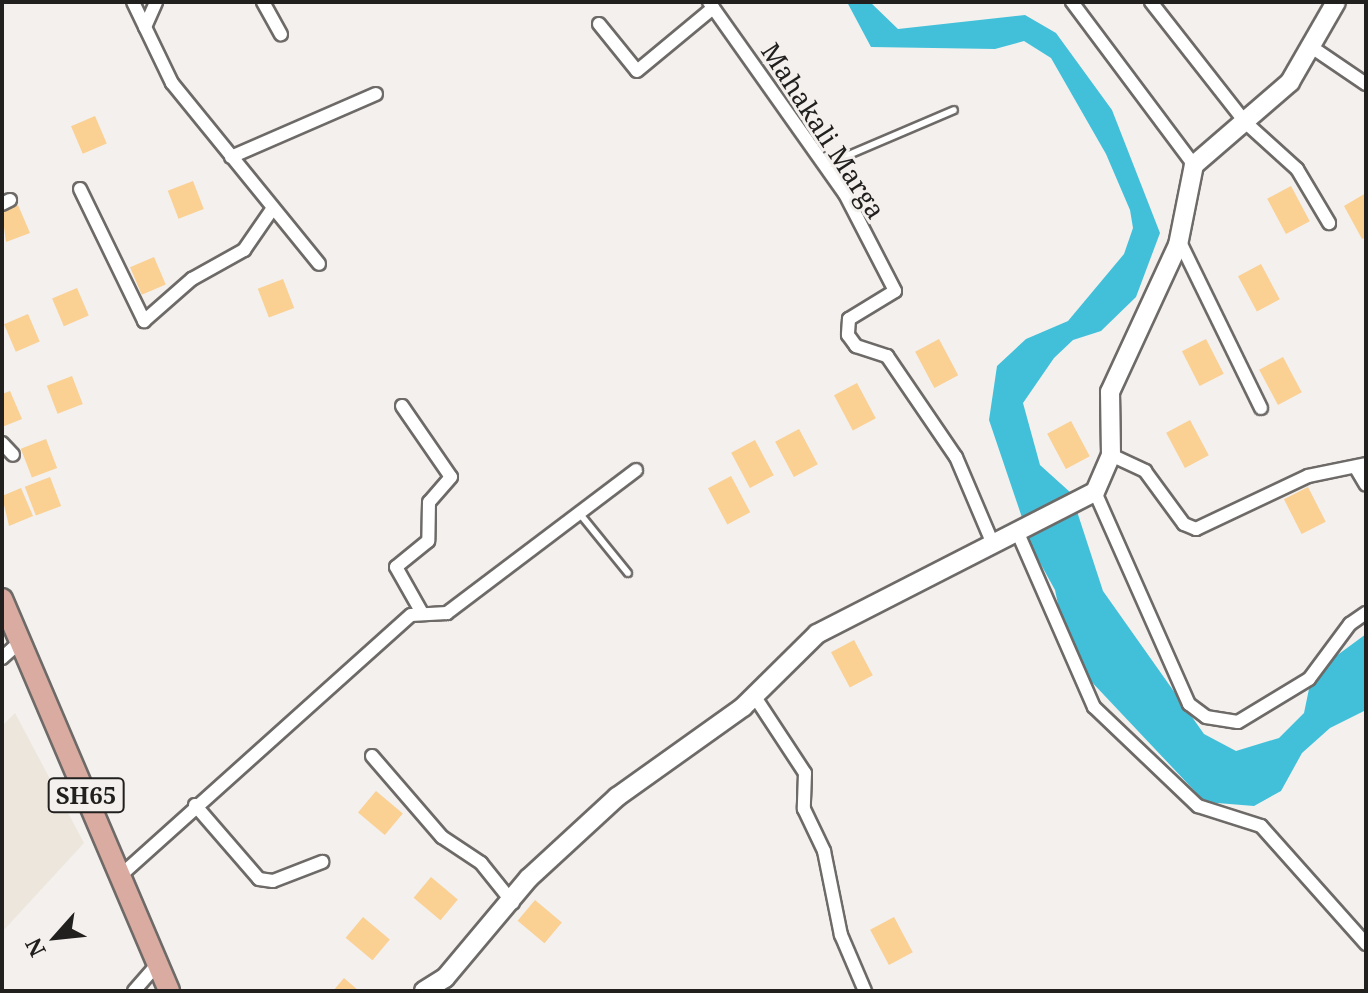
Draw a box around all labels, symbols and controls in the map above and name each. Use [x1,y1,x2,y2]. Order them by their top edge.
street label: Mahakali Marga [755,37,891,225]
road number: SH65 [46,775,126,815]
north arrow [16,897,96,977]
text: N [17,933,52,962]

